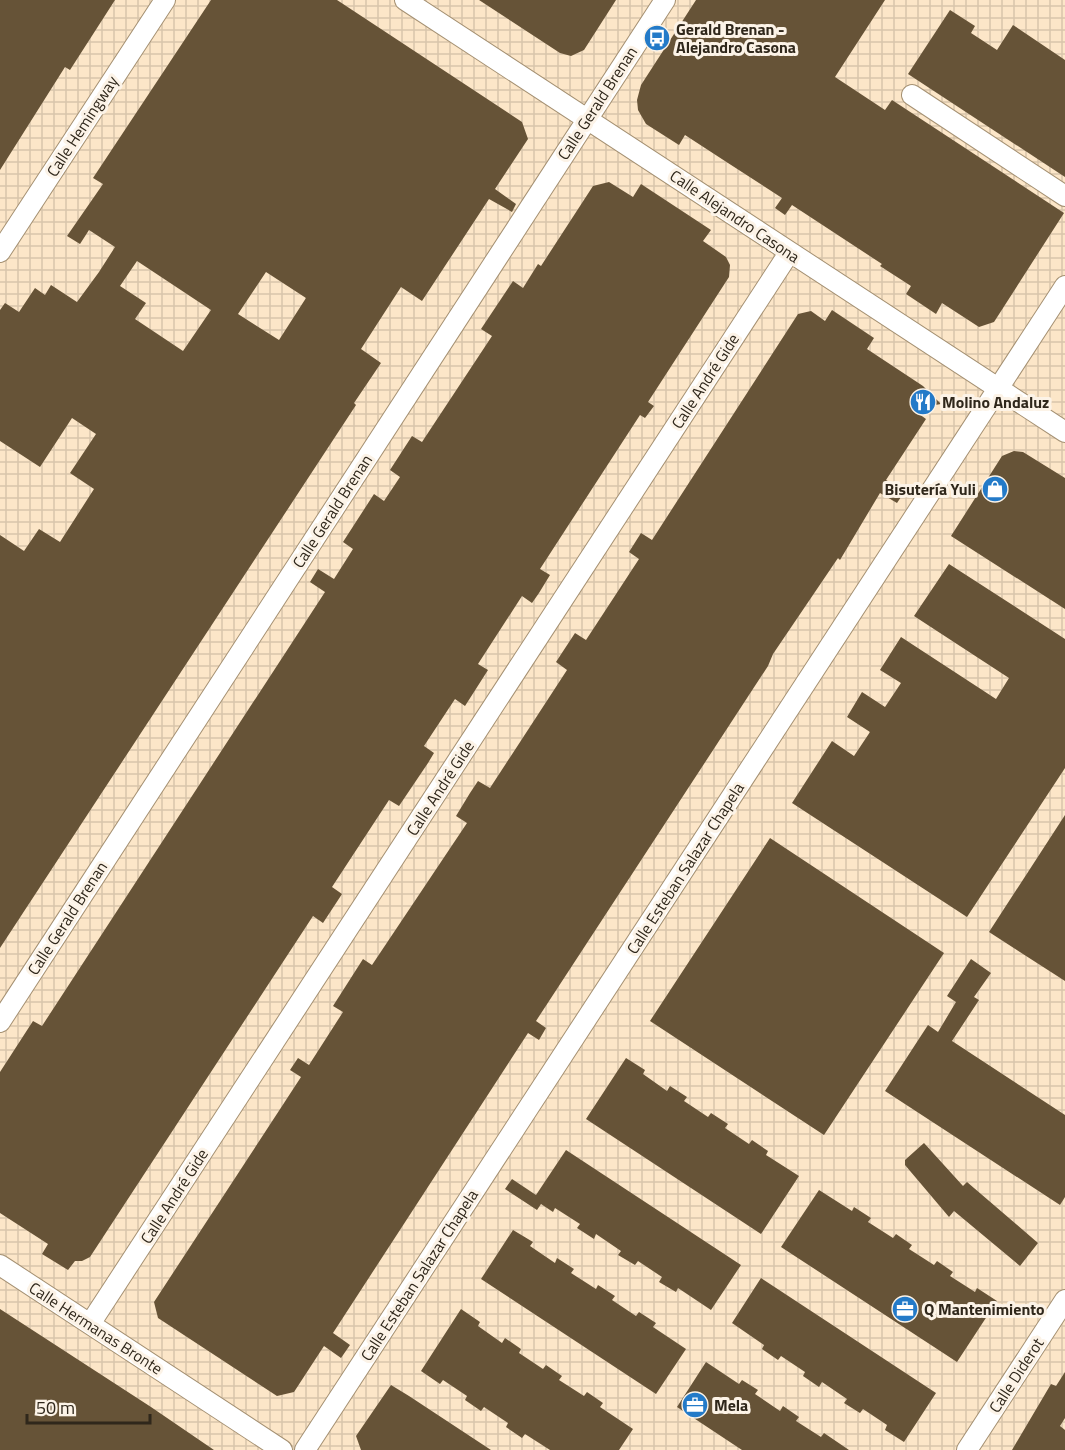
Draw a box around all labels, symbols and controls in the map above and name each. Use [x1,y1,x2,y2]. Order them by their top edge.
place label: Gerald Brenan - Alejandro Casona [676,17,796,59]
bus stop icon: Gerald Brenan - Alejandro Casona [642,23,672,53]
street label: Calle Gerald Brenan [551,41,643,165]
street label: Calle Hemingway [40,71,124,181]
street label: Calle Alejandro Casona [665,164,805,268]
street label: Calle André Gide [665,329,745,433]
restaurant icon: Molino Andaluz [908,387,938,417]
place label: Molino Andaluz [942,390,1049,414]
street label: Calle Gerald Brenan [286,449,378,573]
shop icon: Bisutería Yuli [980,474,1010,504]
place label: Bisutería Yuli [885,477,976,501]
street label: Calle André Gide [400,736,480,840]
street label: Calle Esteban Salazar Chapela [620,777,750,959]
street label: Calle Gerald Brenan [21,856,113,980]
street label: Calle André Gide [134,1144,214,1248]
street label: Calle Esteban Salazar Chapela [354,1184,484,1366]
street label: Calle Hermanas Bronte [24,1276,168,1380]
office icon: Q Mantenimiento [890,1294,920,1324]
place label: Q Mantenimiento [924,1297,1045,1321]
street label: Calle Diderot [983,1332,1050,1417]
scale bar [27,1387,150,1425]
office icon: Mela [680,1390,710,1420]
place label: Mela [714,1393,748,1417]
text: 50 m [36,1394,75,1421]

